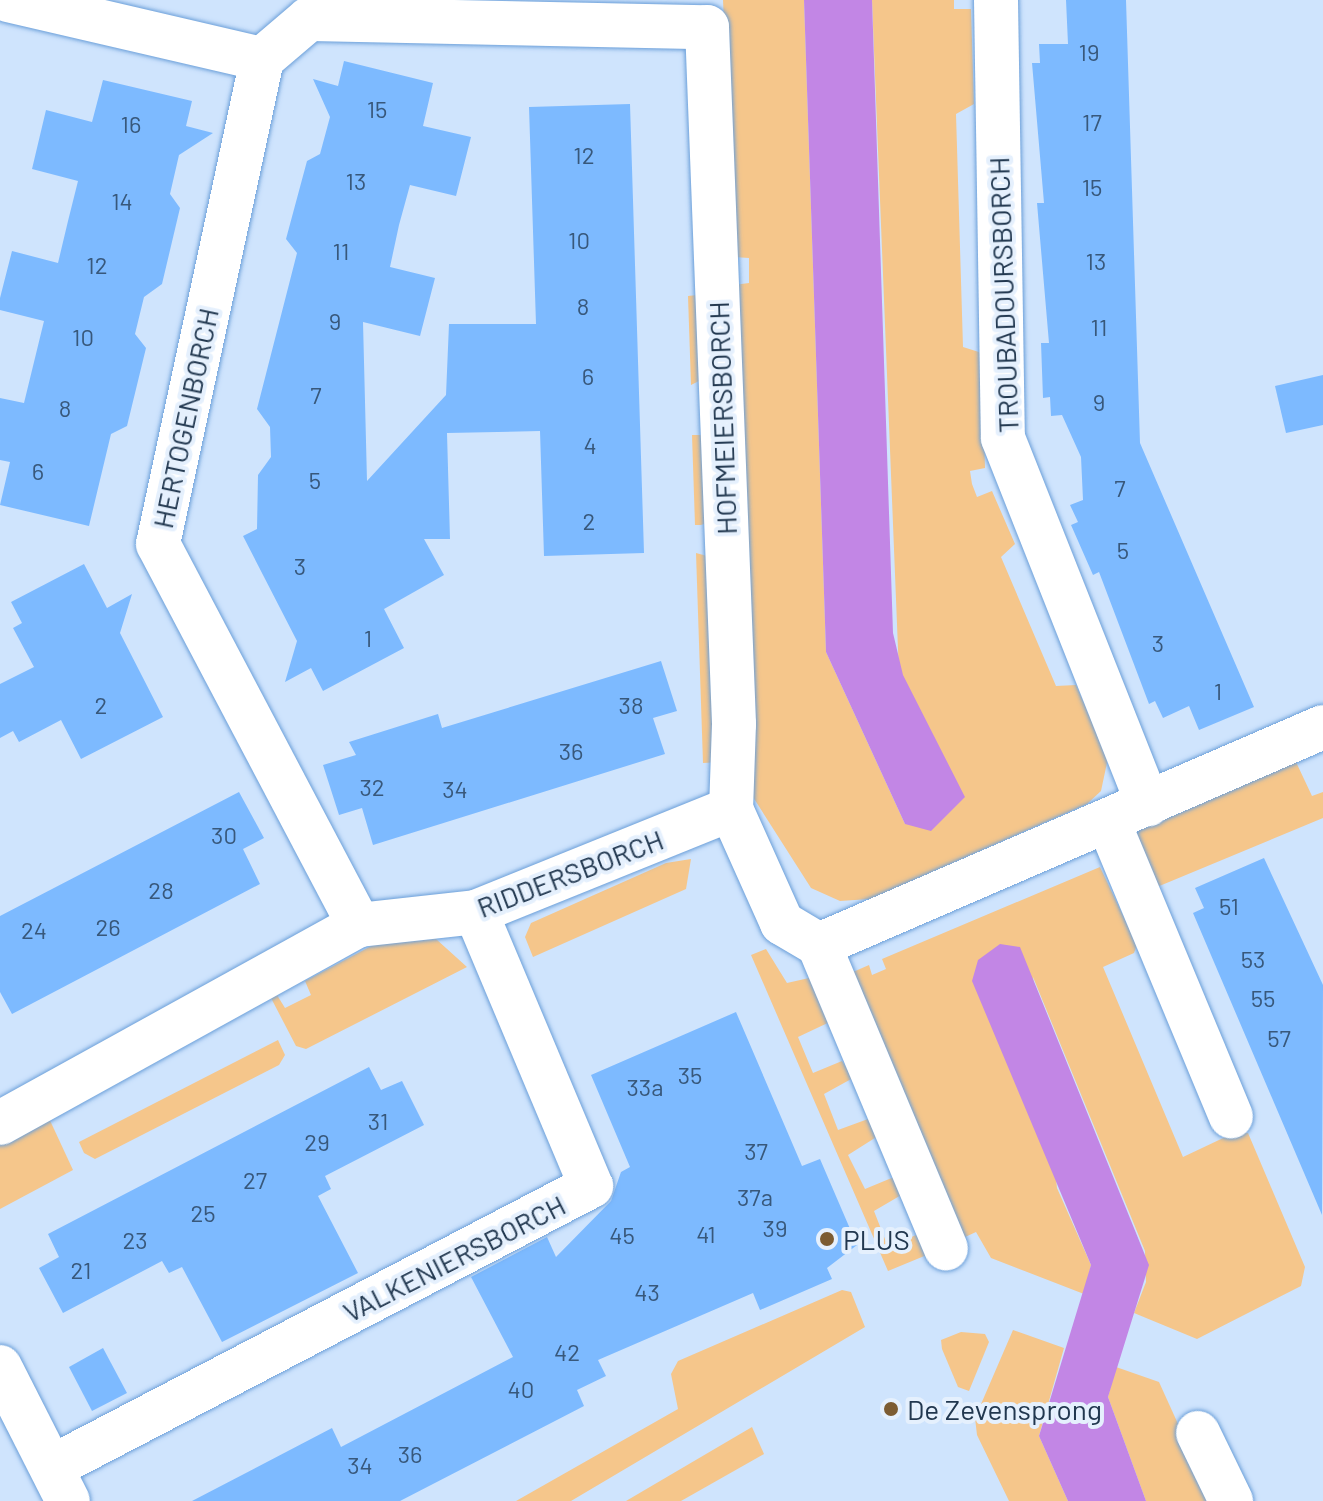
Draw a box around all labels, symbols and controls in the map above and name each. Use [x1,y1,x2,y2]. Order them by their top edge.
house number: 19 [1079,38,1099,66]
house number: 15 [367,95,387,123]
house number: 17 [1082,108,1102,136]
house number: 16 [121,110,141,138]
house number: 12 [573,141,595,169]
street label: TROUBADOURSBORCH [981,156,1025,434]
house number: 13 [346,167,366,195]
house number: 15 [1082,173,1102,201]
house number: 14 [111,187,133,215]
house number: 10 [568,226,590,254]
house number: 11 [333,237,349,265]
house number: 13 [1086,247,1106,275]
house number: 12 [86,251,108,279]
house number: 8 [577,292,589,320]
street label: HOFMEIERSBORCH [701,301,743,535]
street label: HERTOGENBORCH [145,305,225,531]
house number: 9 [329,307,341,335]
house number: 11 [1091,313,1107,341]
house number: 10 [72,323,94,351]
house number: 6 [582,362,594,390]
house number: 7 [310,381,322,409]
house number: 9 [1093,388,1105,416]
house number: 8 [59,394,71,422]
house number: 4 [583,431,597,459]
house number: 6 [32,457,44,485]
house number: 5 [309,466,321,494]
house number: 7 [1114,474,1126,502]
house number: 2 [583,507,595,535]
house number: 5 [1117,536,1129,564]
house number: 3 [294,552,306,580]
house number: 1 [364,624,372,652]
house number: 3 [1152,629,1164,657]
house number: 1 [1214,677,1222,705]
house number: 2 [95,691,107,719]
house number: 38 [619,691,643,719]
house number: 36 [559,737,583,765]
house number: 32 [359,773,385,801]
house number: 34 [442,775,468,803]
house number: 30 [211,821,237,849]
street label: RIDDERSBORCH [472,822,668,924]
house number: 28 [148,876,174,904]
house number: 51 [1219,892,1239,920]
house number: 26 [95,913,121,941]
house number: 24 [21,916,47,944]
house number: 53 [1241,945,1265,973]
house number: 55 [1251,984,1275,1012]
house number: 57 [1267,1024,1291,1052]
house number: 35 [678,1061,702,1089]
house number: 33a [627,1073,663,1101]
house number: 31 [368,1107,388,1135]
house number: 29 [304,1128,330,1156]
house number: 37 [744,1137,768,1165]
house number: 27 [243,1166,267,1194]
house number: 37a [737,1183,773,1211]
street label: VALKENIERSBORCH [337,1187,571,1329]
house number: 25 [190,1199,216,1227]
house number: 39 [763,1214,787,1242]
house number: 41 [696,1220,716,1248]
house number: 45 [609,1221,635,1249]
place label: PLUS [843,1222,910,1256]
house number: 23 [122,1226,148,1254]
marker: PLUS [818,1230,836,1248]
house number: 21 [71,1256,91,1284]
house number: 43 [634,1278,660,1306]
house number: 42 [554,1338,580,1366]
house number: 40 [508,1375,534,1403]
place label: De Zevensprong [907,1392,1102,1426]
marker: De Zevensprong [882,1400,900,1418]
house number: 36 [398,1440,422,1468]
house number: 34 [347,1451,373,1479]

